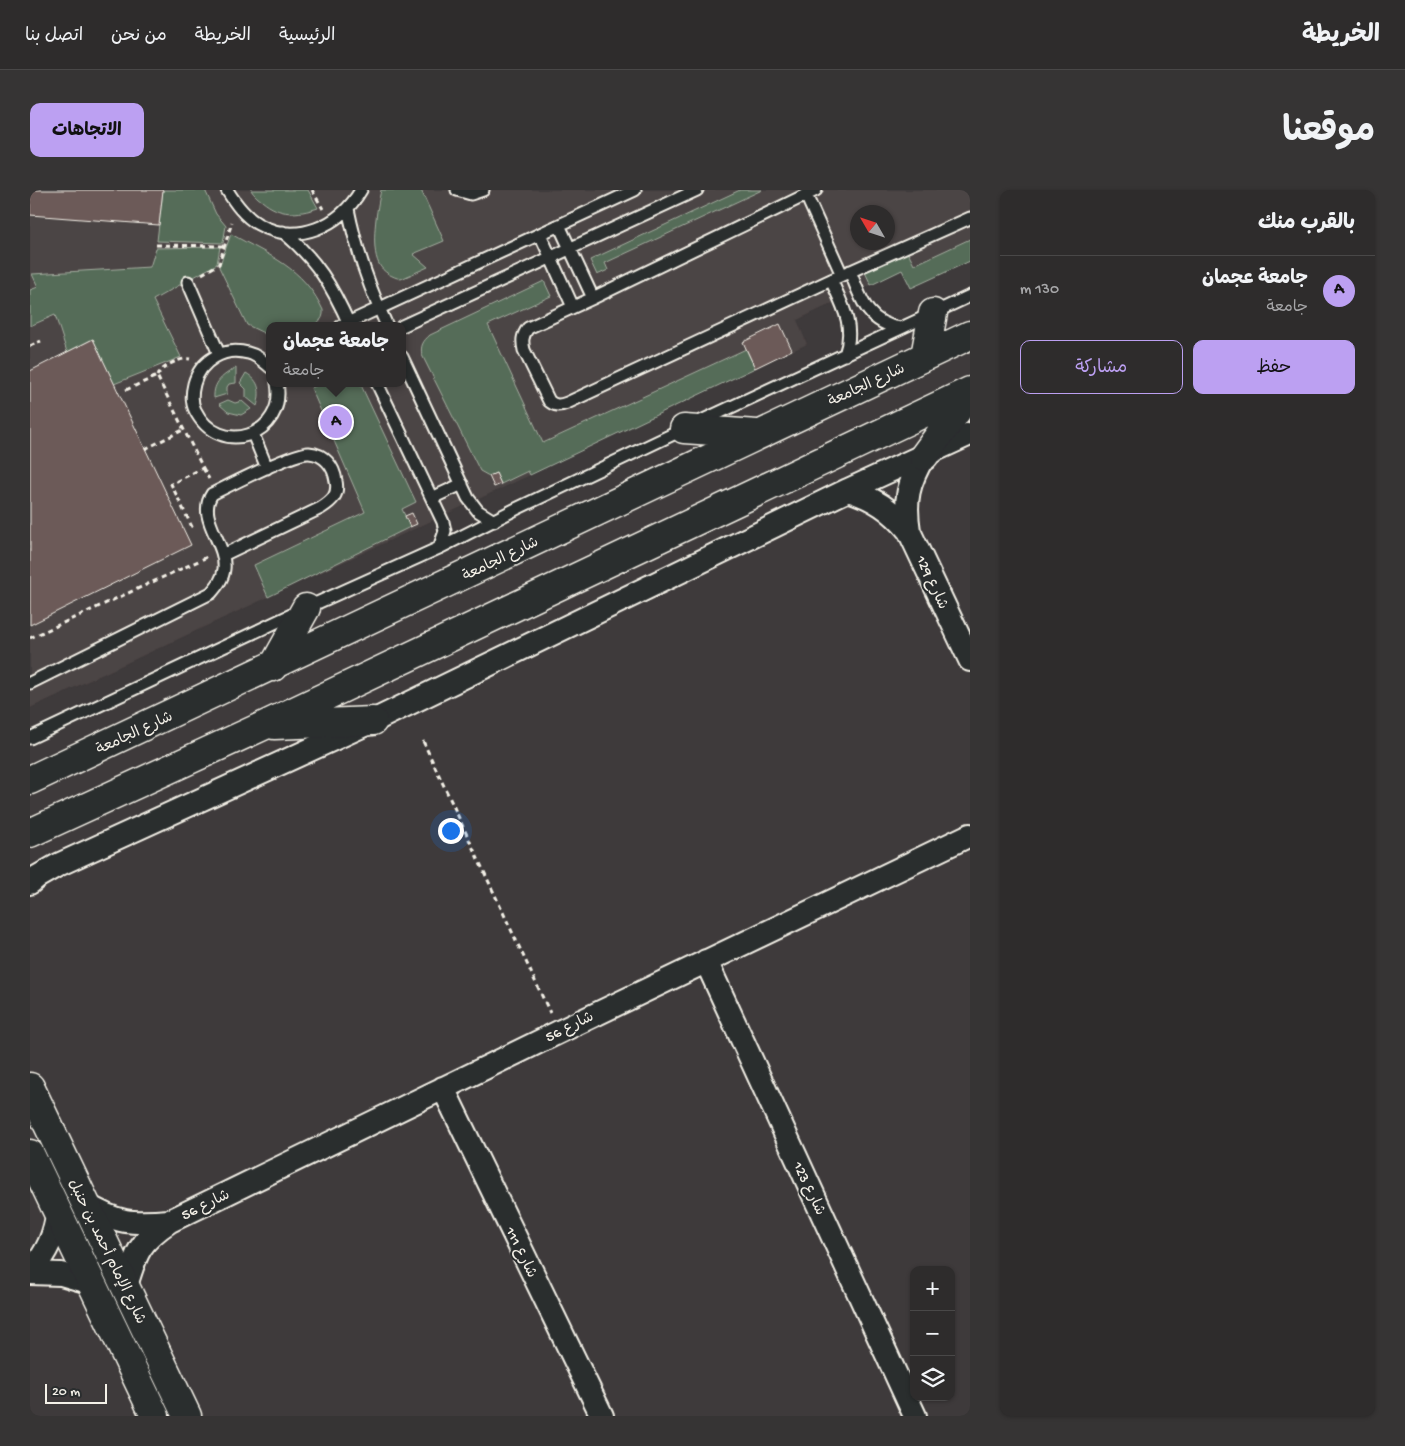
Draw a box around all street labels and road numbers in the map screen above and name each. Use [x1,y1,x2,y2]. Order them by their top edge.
street label: شارع الجامعة [826,360,908,411]
street label: شارع الجامعة [460,534,542,586]
street label: شارع 129 [911,552,951,612]
street label: شارع الجامعة [94,708,176,759]
street label: شارع 56 [543,1008,597,1047]
street label: شارع 123 [788,1158,828,1219]
street label: شارع الإمام أحمد بن حنبل [63,1176,151,1327]
street label: شارع 56 [179,1186,233,1225]
street label: شارع 111 [500,1224,540,1281]

